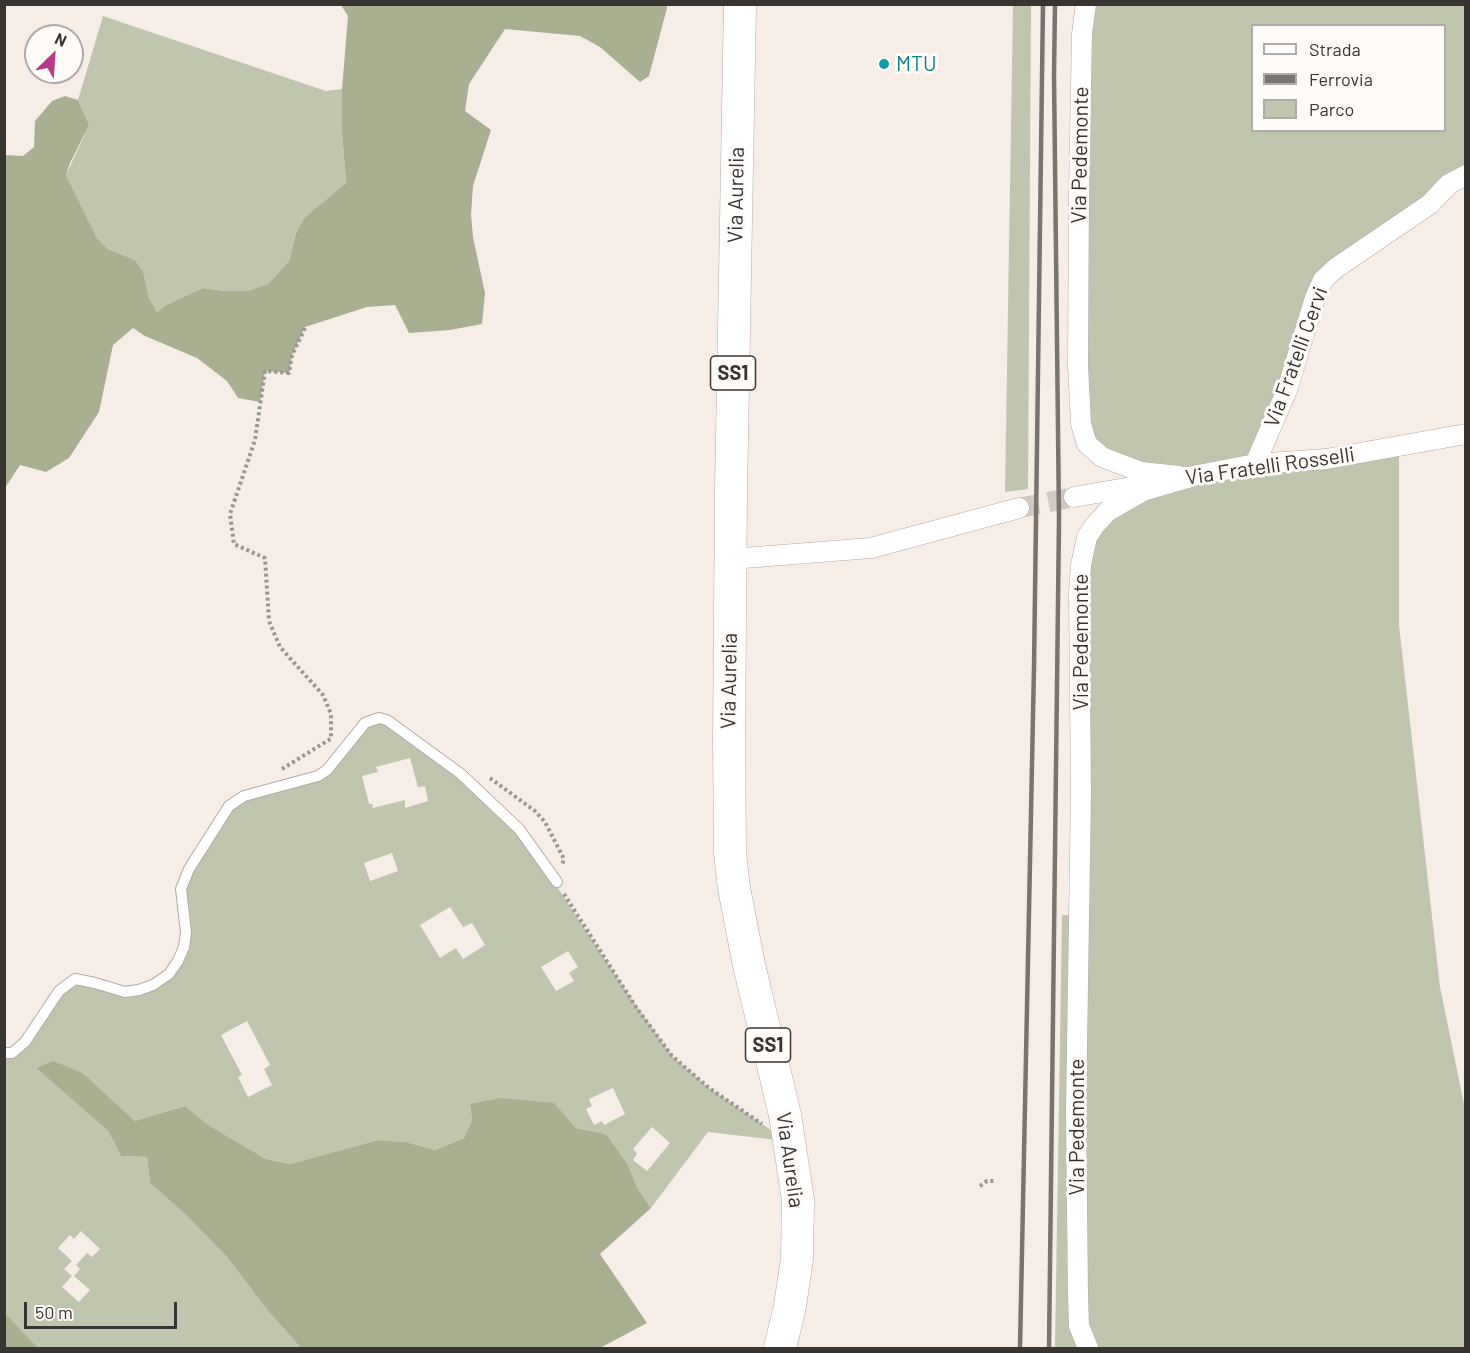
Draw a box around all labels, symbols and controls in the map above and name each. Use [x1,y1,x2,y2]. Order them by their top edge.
north arrow [24,24,84,84]
legend [1251,24,1446,132]
text: N [52,28,70,50]
text: Strada [1309,38,1361,60]
place label: MTU [896,51,937,77]
marker: MTU [877,57,891,71]
text: Ferrovia [1309,68,1373,90]
street label: Via Pedemonte [1066,86,1094,224]
text: Parco [1309,98,1354,120]
street label: Via Aurelia [723,147,749,243]
street label: Via Fratelli Cervi [1259,283,1333,431]
road number: SS1 [710,356,756,390]
street label: Via Fratelli Rosselli [1184,442,1356,490]
street label: Via Pedemonte [1068,573,1094,711]
street label: Via Aurelia [716,633,742,729]
road number: SS1 [746,1028,790,1062]
street label: Via Pedemonte [1064,1058,1090,1196]
street label: Via Aurelia [771,1111,809,1209]
scale bar [27,1290,180,1328]
text: 50 m [35,1301,73,1323]

